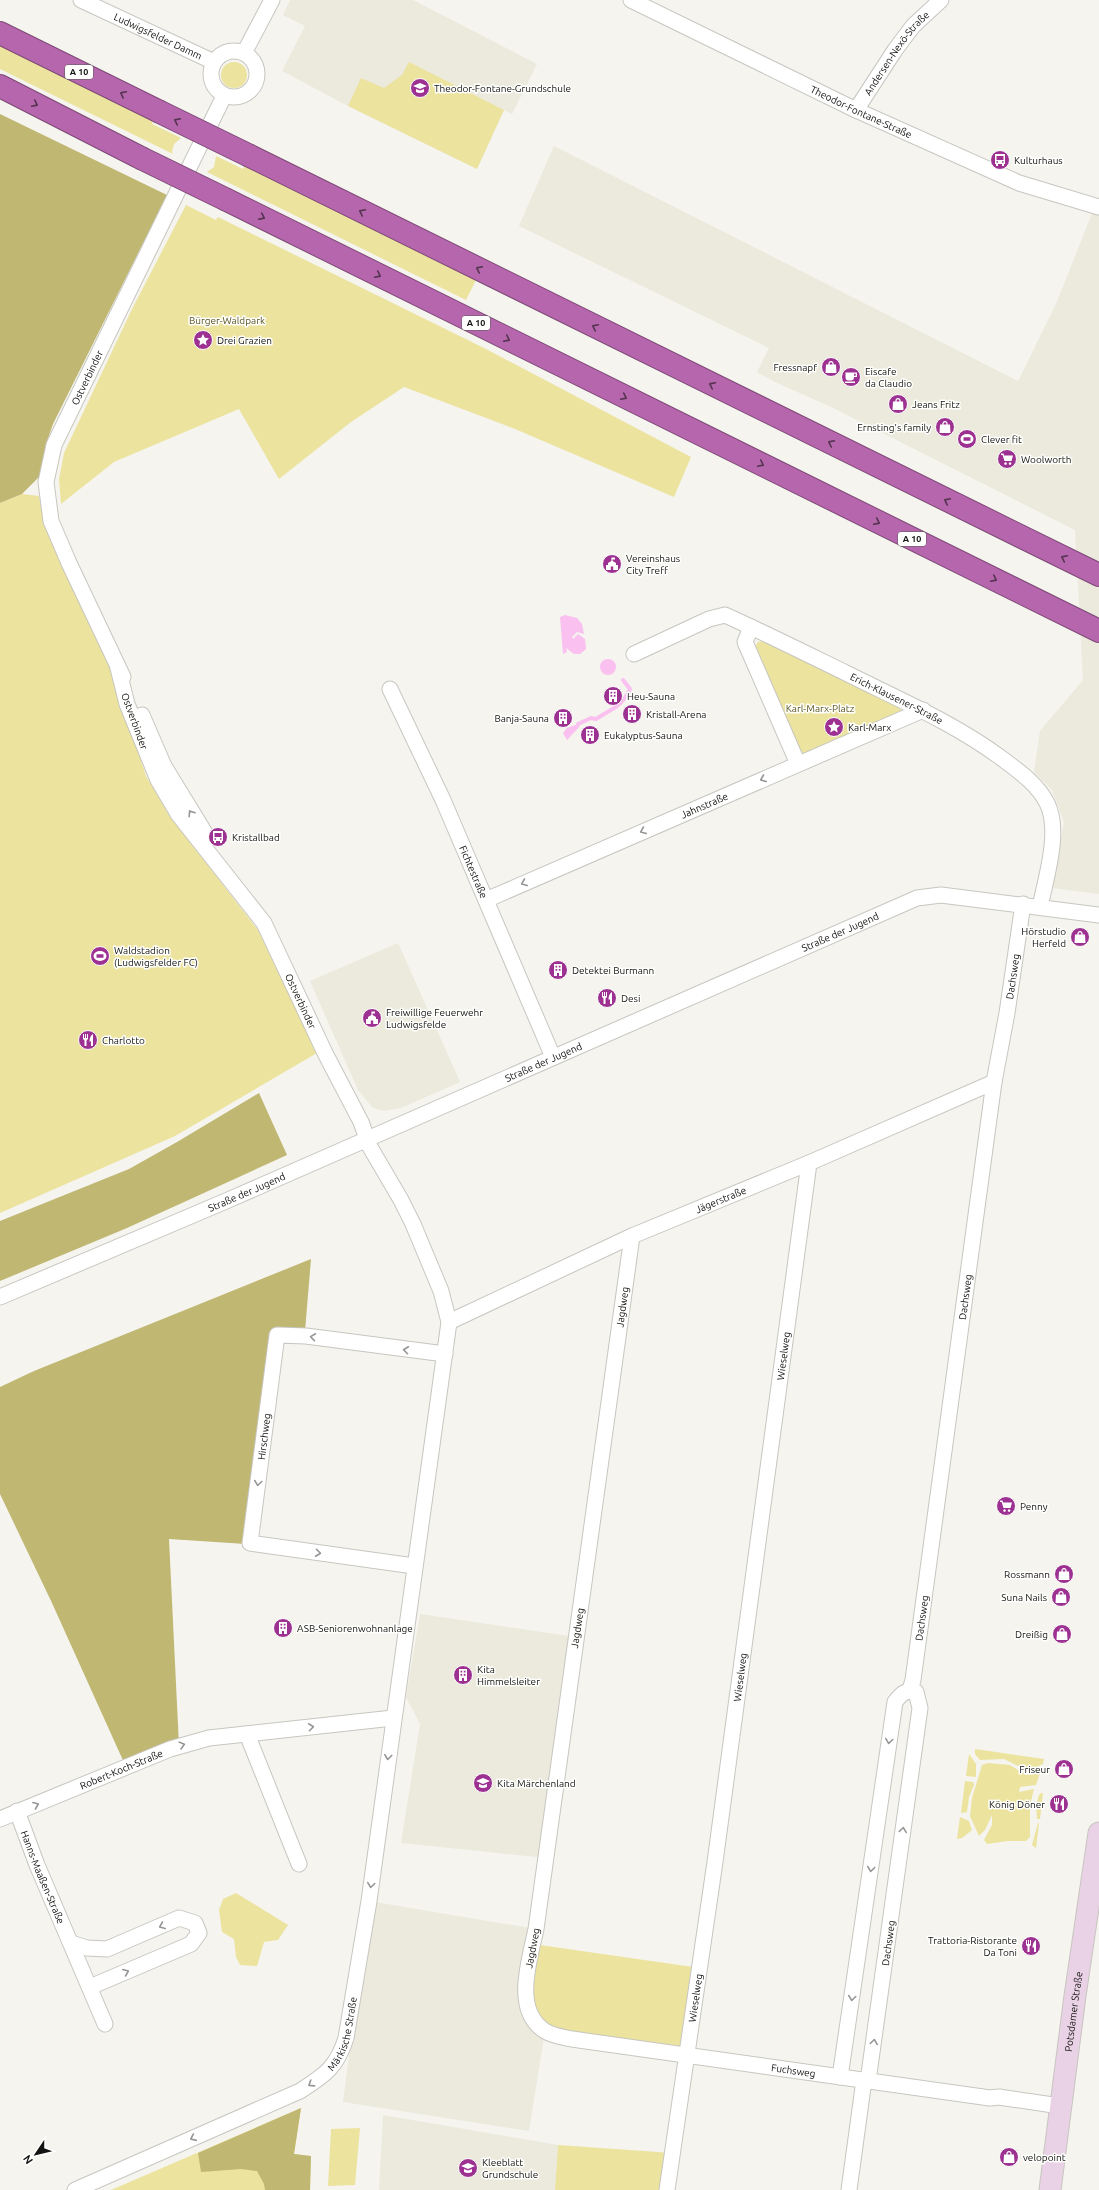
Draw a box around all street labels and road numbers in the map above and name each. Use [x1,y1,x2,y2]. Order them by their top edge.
street label: Andersen-Nexö-Straße [862,9,931,97]
street label: Ludwigsfelder Damm [112,11,204,62]
road number: A 10 [65,65,93,79]
street label: Theodor-Fontane-Straße [809,84,914,140]
road number: A 10 [462,316,490,330]
street label: Ostverbinder [69,348,105,407]
road number: A 10 [898,532,926,546]
street label: Erich-Klausener-Straße [848,671,945,726]
street label: Ostverbinder [119,691,150,751]
street label: Jahnstraße [679,790,730,821]
street label: Fichtestraße [457,844,489,900]
street label: Straße der Jugend [800,910,881,954]
street label: Dachsweg [1004,953,1022,1000]
street label: Ostverbinder [283,972,318,1031]
street label: Straße der Jugend [503,1041,584,1084]
street label: Straße der Jugend [207,1171,287,1214]
street label: Jägerstraße [694,1185,748,1215]
street label: Dachsweg [957,1273,974,1321]
street label: Jagdweg [614,1286,631,1328]
street label: Wieselweg [775,1331,792,1381]
street label: Hirschweg [256,1413,273,1461]
street label: Dachsweg [913,1595,930,1642]
street label: Jagdweg [569,1607,586,1649]
street label: Wieselweg [732,1652,749,1702]
street label: Robert-Koch-Straße [78,1748,164,1792]
street label: Hanns-Maaßen-Straße [19,1829,66,1925]
street label: Dachsweg [880,1920,897,1967]
street label: Jagdweg [523,1927,542,1969]
street label: Potsdamer Straße [1063,1971,1085,2052]
street label: Wieselweg [687,1973,705,2023]
street label: Märkische Straße [325,1996,359,2073]
street label: Fuchsweg [771,2062,816,2079]

